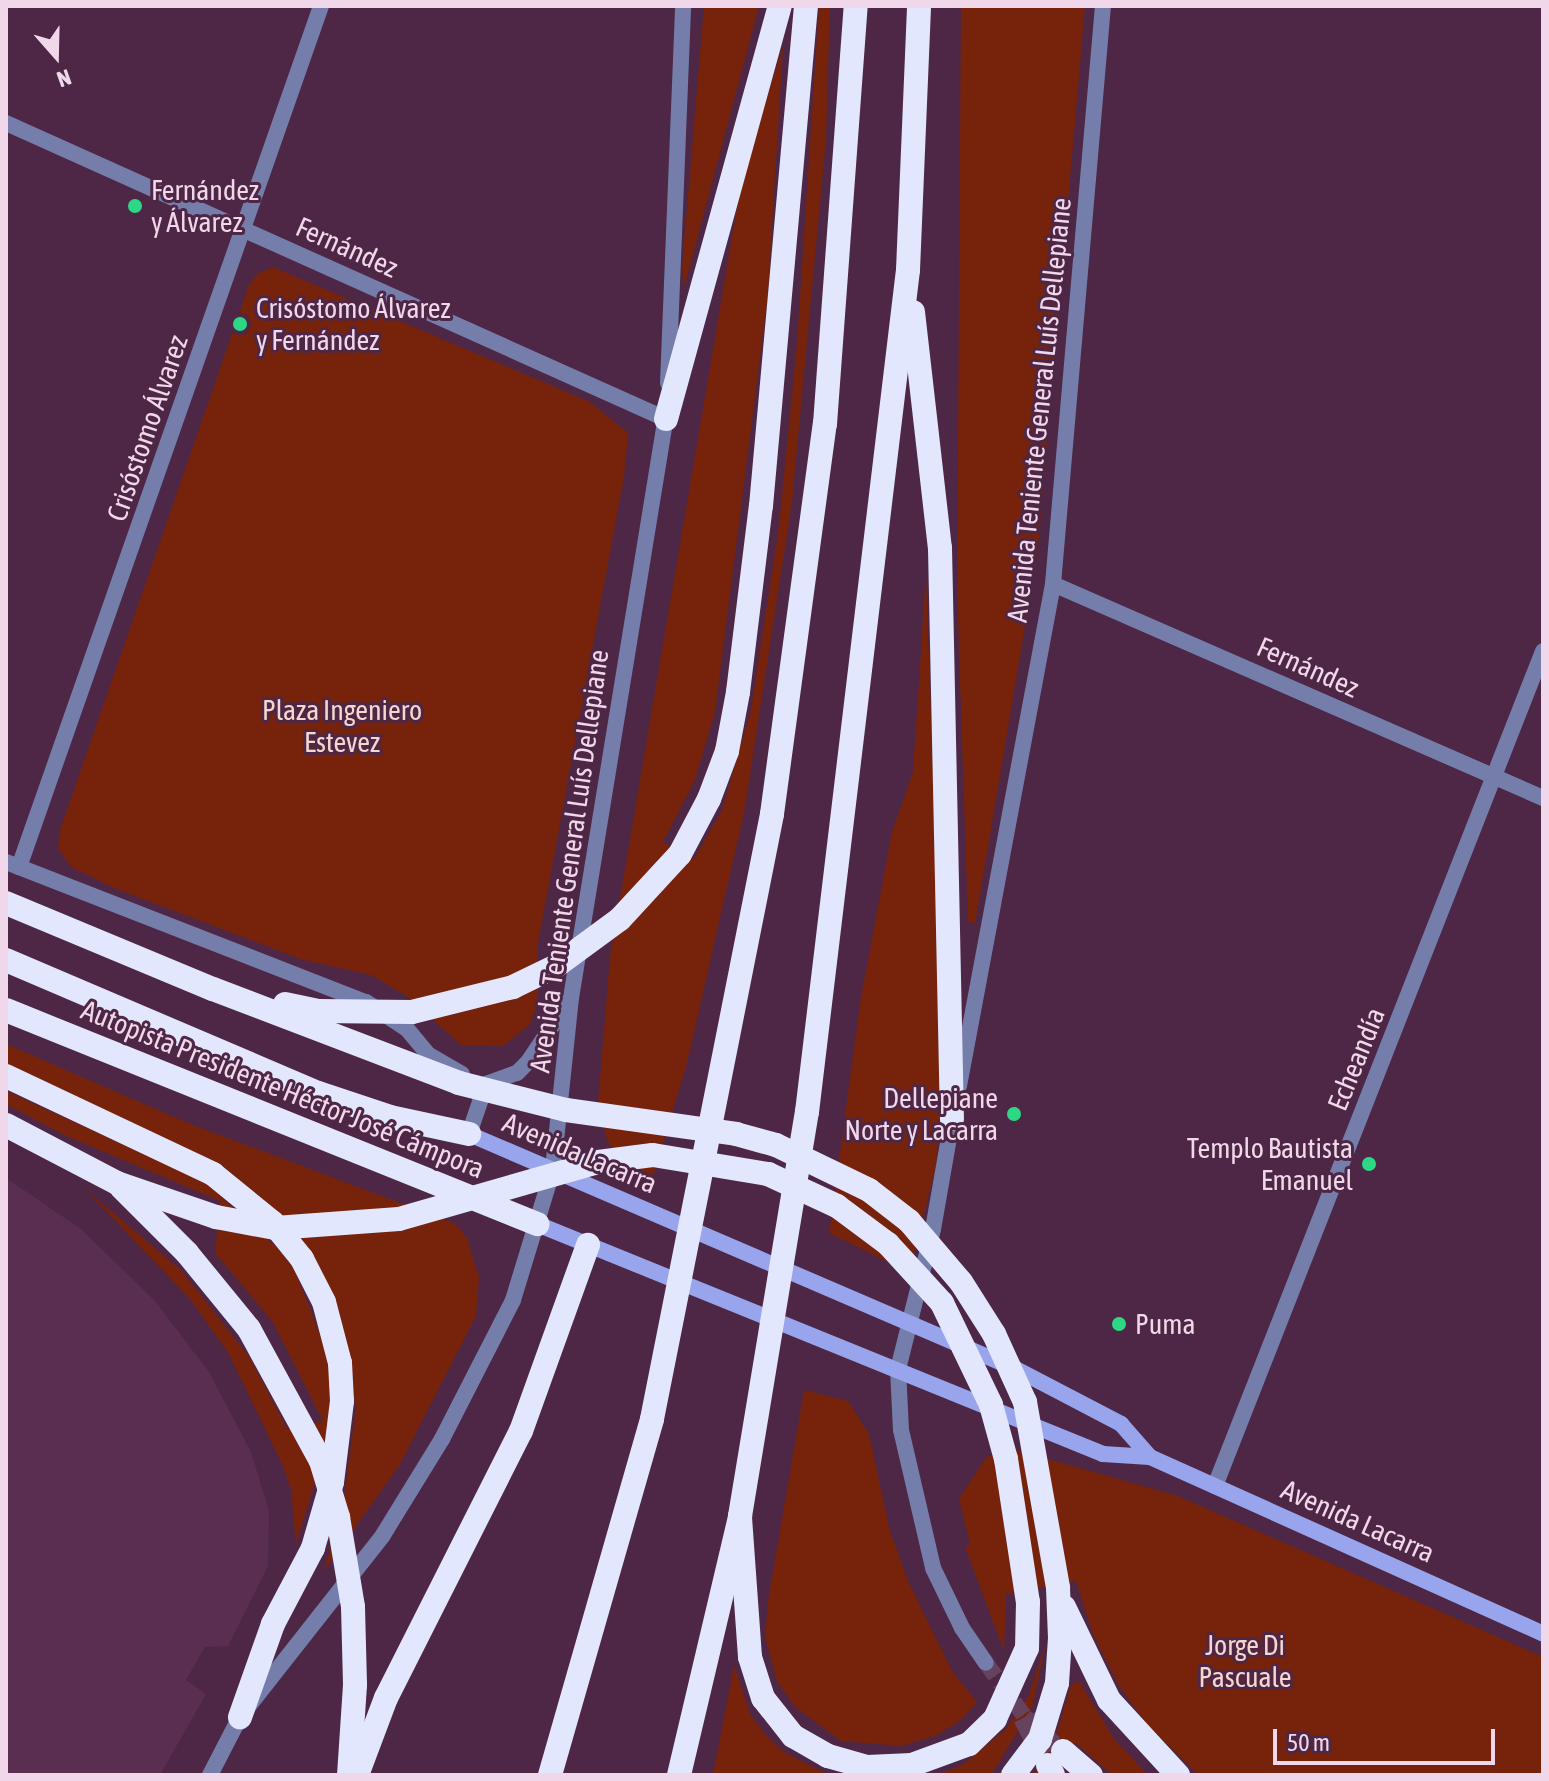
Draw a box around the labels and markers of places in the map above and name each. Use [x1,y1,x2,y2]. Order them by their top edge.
place label: Fernández y Álvarez [151,173,259,239]
marker: Fernández y Álvarez [126,197,144,215]
place label: Crisóstomo Álvarez y Fernández [256,291,451,357]
marker: Crisóstomo Álvarez y Fernández [231,315,249,333]
place label: Dellepiane Norte y Lacarra [844,1081,998,1147]
marker: Dellepiane Norte y Lacarra [1005,1105,1023,1123]
place label: Templo Bautista Emanuel [1187,1131,1353,1197]
marker: Templo Bautista Emanuel [1360,1155,1378,1173]
place label: Puma [1135,1307,1195,1341]
marker: Puma [1110,1315,1128,1333]

